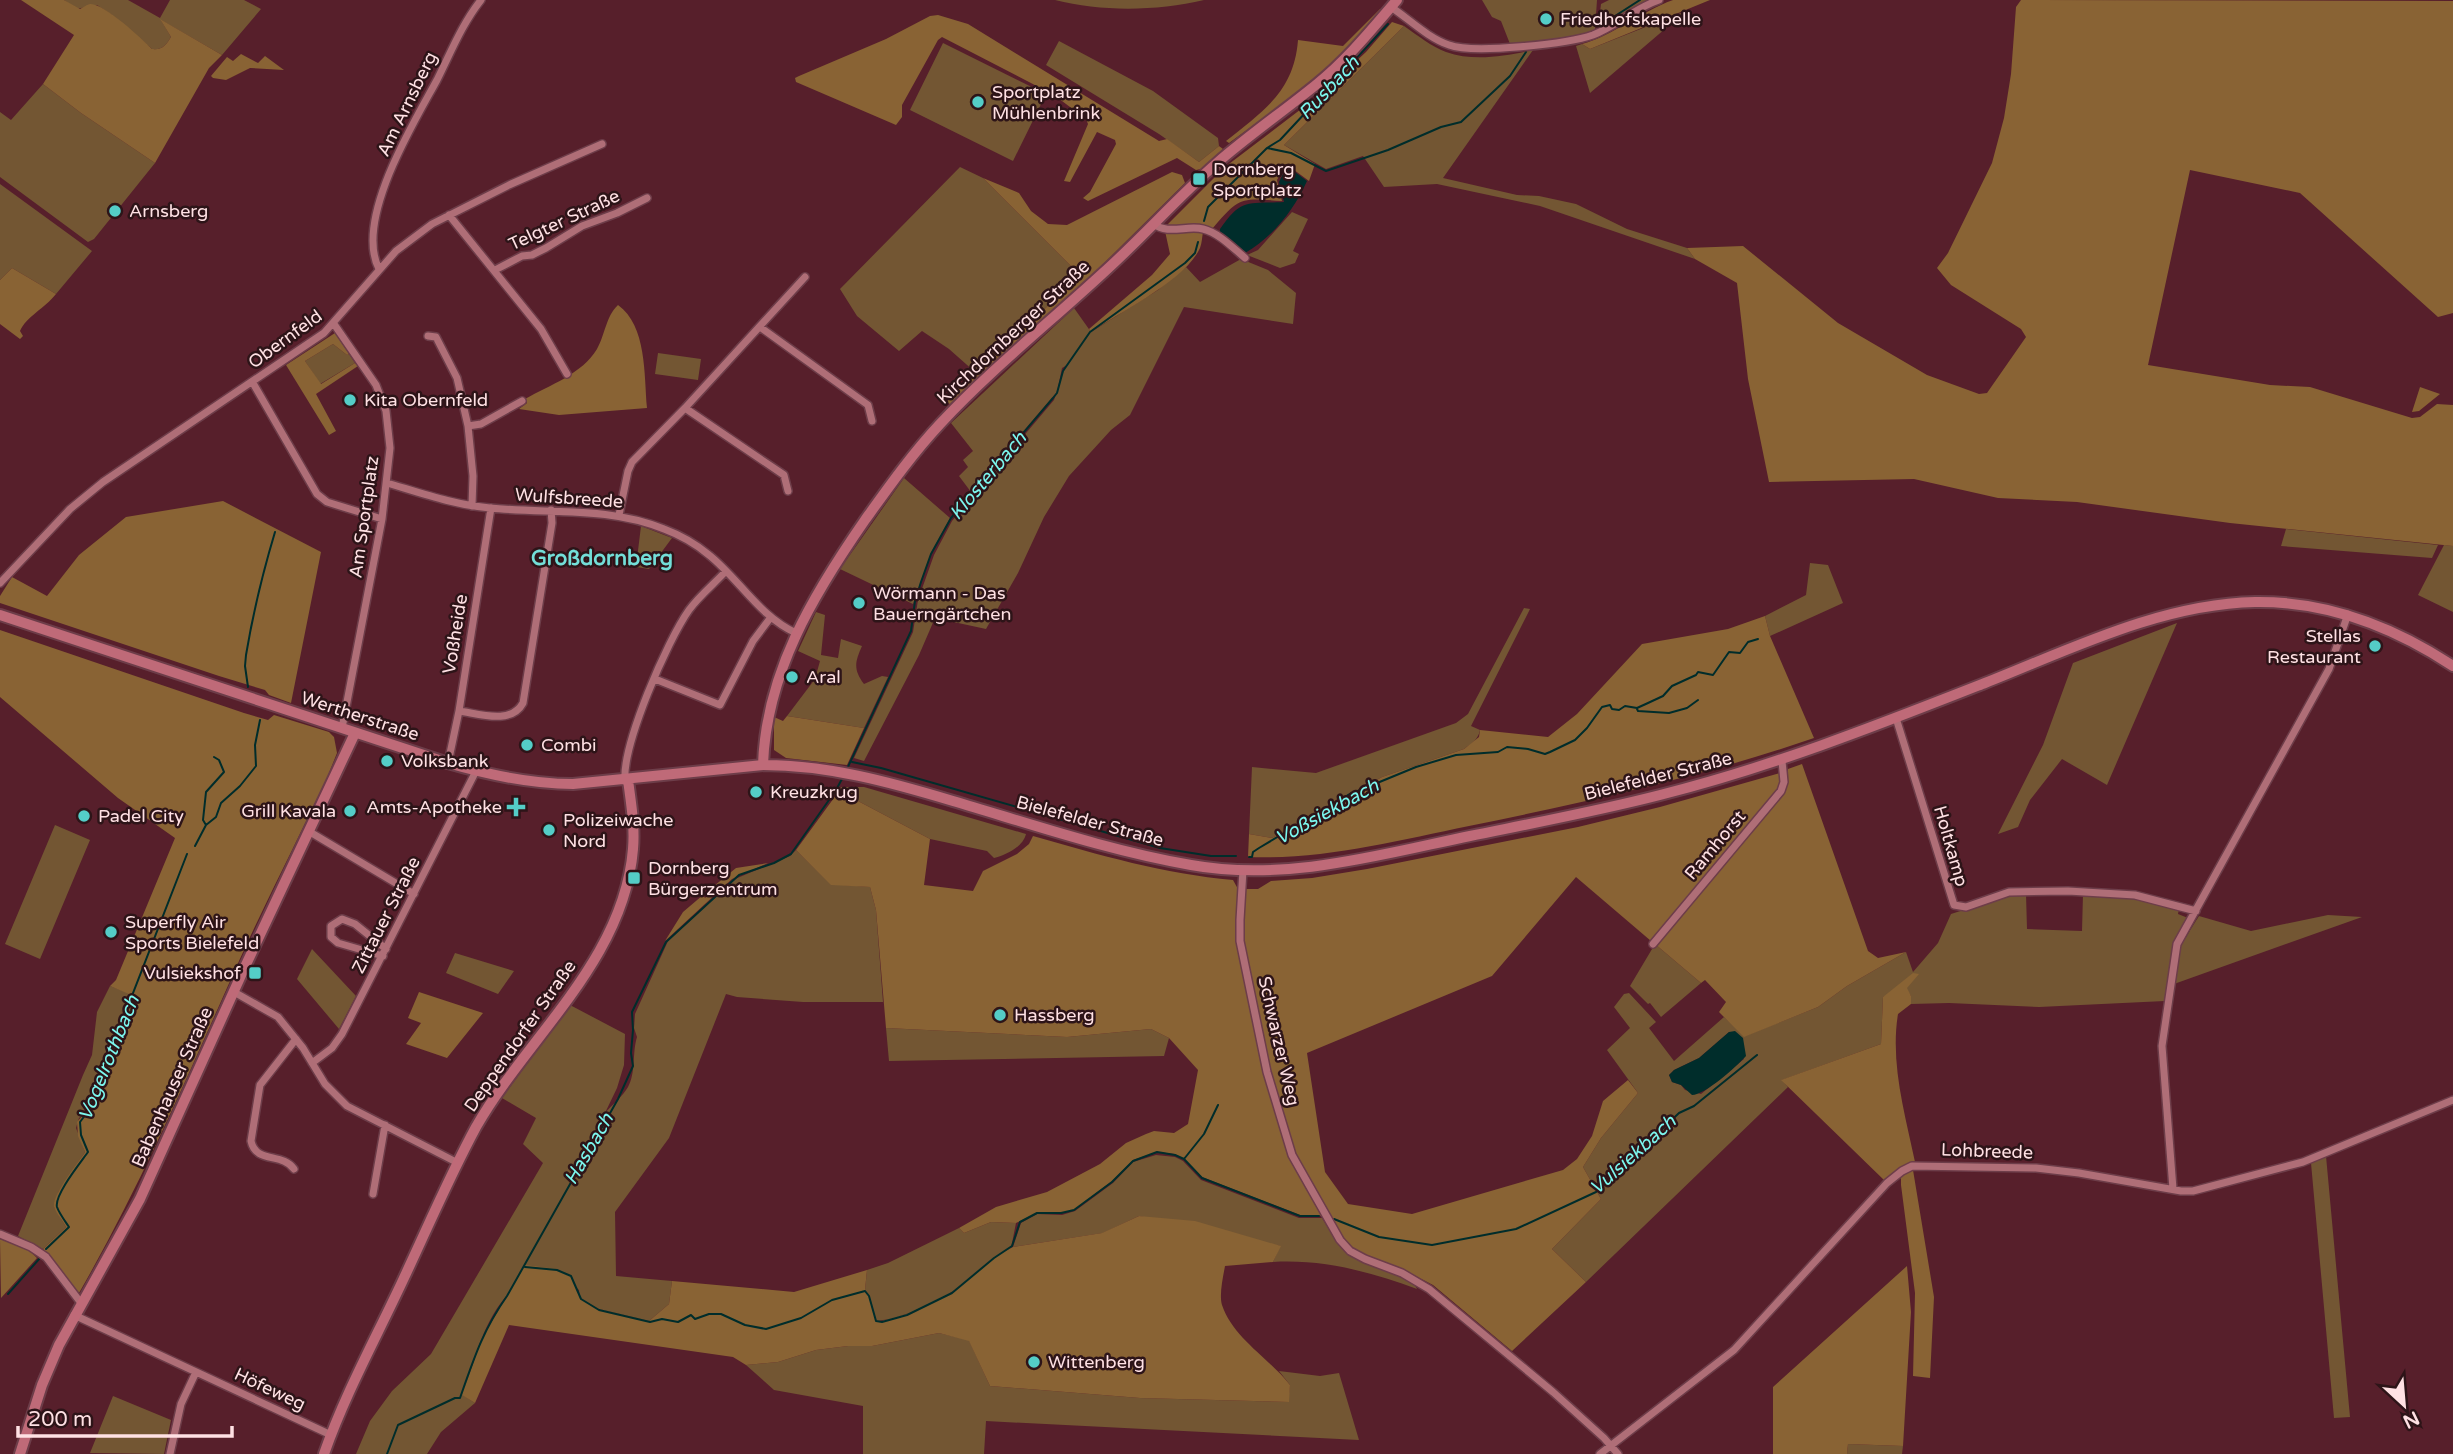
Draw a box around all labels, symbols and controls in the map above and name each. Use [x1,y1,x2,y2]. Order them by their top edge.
place label: Friedhofskapelle [1560,8,1701,30]
marker: Friedhofskapelle [1538,11,1554,27]
street label: Am Arnsberg [372,48,442,160]
water label: Rusbach [1294,51,1364,124]
place label: Sportplatz Mühlenbrink [992,81,1100,124]
marker: Sportplatz Mühlenbrink [970,94,986,110]
place label: Dornberg Sportplatz [1213,158,1302,201]
marker: Dornberg Sportplatz [1191,171,1207,187]
street label: Telgter Straße [505,185,623,255]
place label: Arnsberg [129,200,208,222]
marker: Arnsberg [107,203,123,219]
street label: Kirchdornberger Straße [932,255,1094,409]
street label: Obernfeld [244,305,326,373]
place label: Kita Obernfeld [364,389,488,411]
marker: Kita Obernfeld [342,392,358,408]
water label: Klosterbach [945,427,1031,524]
street label: Am Sportplatz [345,454,383,579]
street label: Wulfsbreede [514,483,624,513]
district label: Großdornberg [531,546,673,571]
place label: Wörmann - Das Bauerngärtchen [873,582,1011,625]
street label: Voßheide [438,592,472,676]
marker: Wörmann - Das Bauerngärtchen [851,595,867,611]
place label: Stellas Restaurant [2267,625,2361,668]
marker: Stellas Restaurant [2367,638,2383,654]
place label: Aral [806,666,841,688]
marker: Aral [784,669,800,685]
street label: Wertherstraße [298,687,422,745]
place label: Combi [541,734,597,756]
marker: Combi [519,737,535,753]
street label: Bielefelder Straße [1582,747,1734,805]
place label: Volksbank [401,750,489,772]
marker: Volksbank [379,753,395,769]
water label: Voßsiekbach [1272,774,1383,849]
place label: Kreuzkrug [770,781,858,803]
marker: Kreuzkrug [748,784,764,800]
street label: Bielefelder Straße [1014,791,1166,851]
place label: Amts-Apotheke [366,796,502,818]
marker: Amts-Apotheke [508,799,524,815]
place label: Grill Kavala [241,800,336,822]
marker: Grill Kavala [342,803,358,819]
street label: Holtkamp [1929,803,1973,889]
place label: Padel City [98,805,184,827]
street label: Ramhorst [1680,806,1750,884]
marker: Padel City [76,808,92,824]
place label: Polizeiwache Nord [563,809,673,852]
marker: Polizeiwache Nord [541,822,557,838]
street label: Zittauer Straße [347,853,425,977]
place label: Dornberg Bürgerzentrum [648,857,778,900]
marker: Dornberg Bürgerzentrum [626,870,642,886]
place label: Superfly Air Sports Bielefeld [125,911,259,954]
marker: Superfly Air Sports Bielefeld [103,924,119,940]
street label: Deppendorfer Straße [459,956,581,1116]
place label: Vulsiekshof [143,962,241,984]
marker: Vulsiekshof [247,965,263,981]
street label: Schwarzer Weg [1253,974,1305,1108]
water label: Vogelrothbach [74,992,144,1124]
street label: Babenhauser Straße [127,1003,217,1171]
place label: Hassberg [1014,1004,1095,1026]
marker: Hassberg [992,1007,1008,1023]
water label: Hasbach [560,1109,618,1188]
water label: Vulsiekbach [1585,1110,1681,1199]
street label: Lohbreede [1941,1138,2033,1164]
place label: Wittenberg [1048,1351,1145,1373]
marker: Wittenberg [1026,1354,1042,1370]
street label: Höfeweg [231,1363,309,1415]
north arrow [2369,1370,2439,1440]
scale bar [18,1394,231,1438]
text: N [2399,1406,2423,1433]
text: 200 m [28,1407,92,1432]

